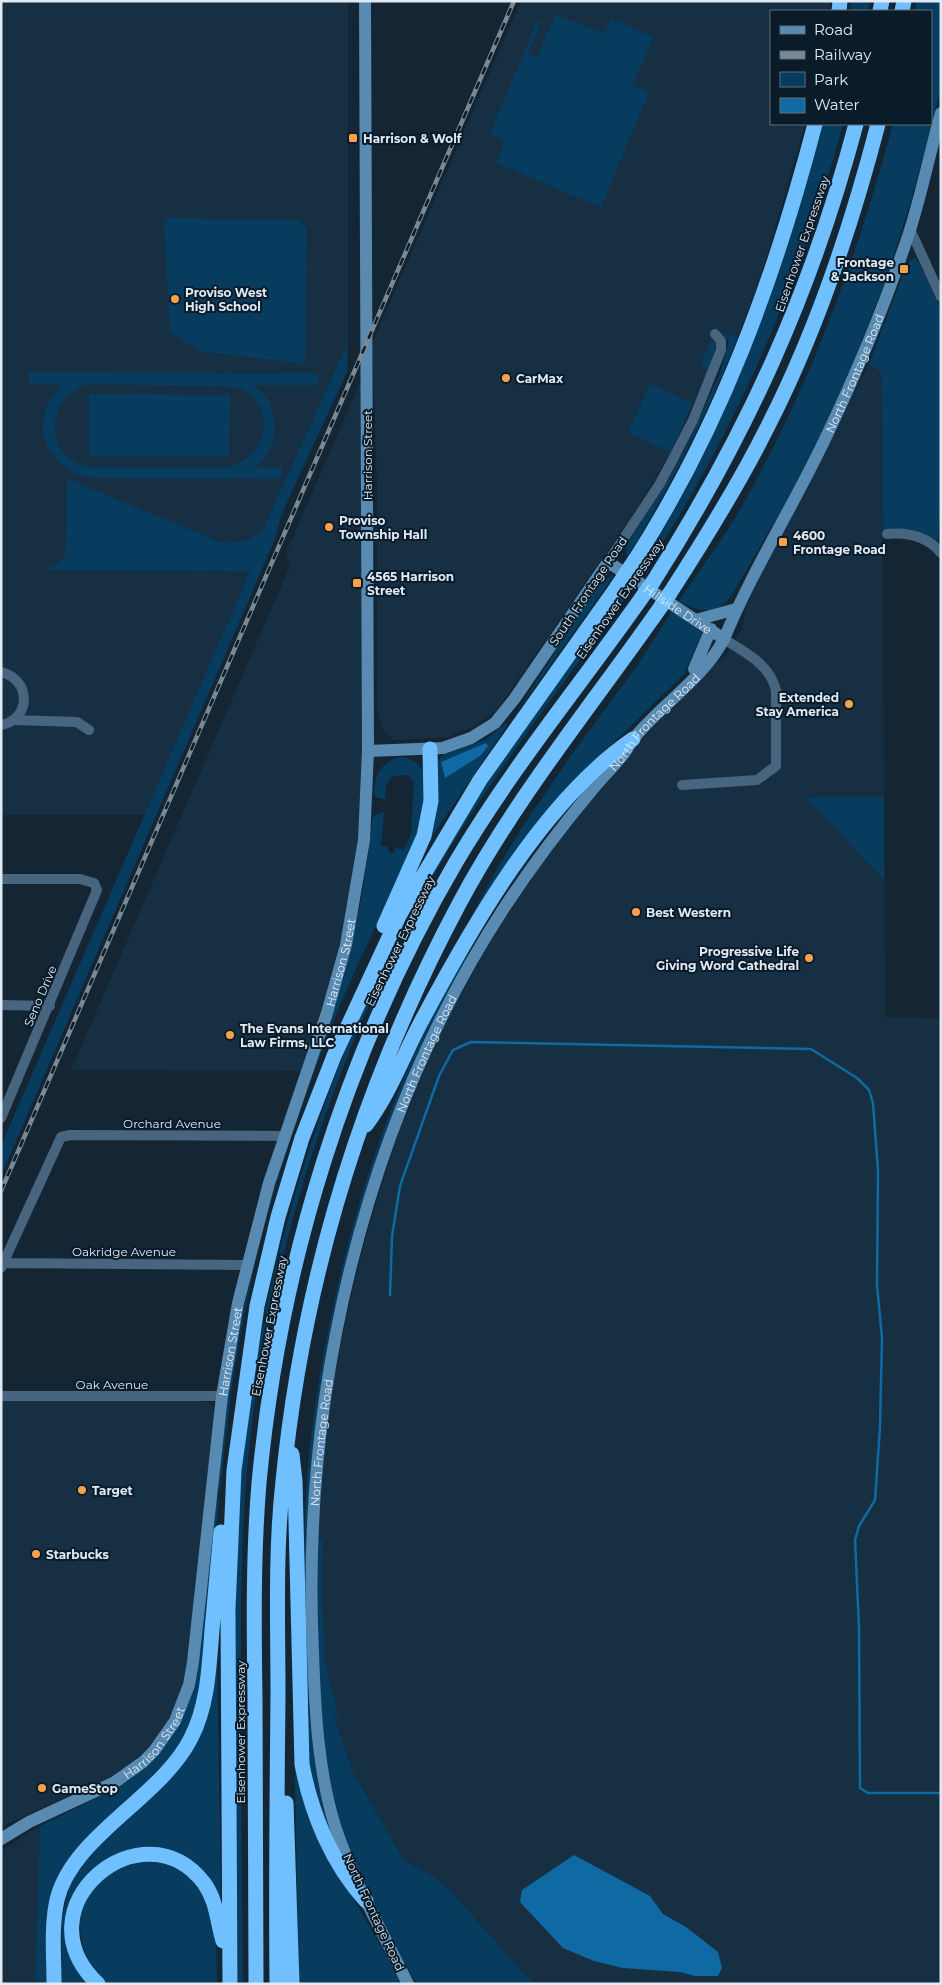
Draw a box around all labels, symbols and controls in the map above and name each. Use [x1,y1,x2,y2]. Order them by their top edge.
legend [770,10,932,125]
text: Road [814,20,853,39]
text: Railway [814,45,872,64]
text: Park [814,70,848,89]
text: Water [814,95,860,114]
place label: Harrison & Wolf [363,131,463,146]
marker: Harrison & Wolf [347,132,359,144]
street label: Eisenhower Expressway [772,173,833,314]
place label: Frontage & Jackson [831,255,894,284]
marker: Frontage & Jackson [898,263,910,275]
place label: Proviso West High School [185,285,268,314]
marker: Proviso West High School [169,293,181,305]
street label: North Frontage Road [822,312,886,435]
place label: CarMax [516,371,564,386]
marker: CarMax [500,372,512,384]
street label: Harrison Street [360,410,375,500]
place label: Proviso Township Hall [339,513,427,542]
marker: Proviso Township Hall [323,521,335,533]
place label: 4600 Frontage Road [793,528,886,557]
street label: South Frontage Road [546,534,630,648]
street label: Eisenhower Expressway [573,536,667,662]
marker: 4600 Frontage Road [777,536,789,548]
place label: 4565 Harrison Street [367,569,454,598]
marker: 4565 Harrison Street [351,577,363,589]
street label: Hillside Drive [641,581,715,637]
street label: North Frontage Road [605,670,703,774]
place label: Extended Stay America [756,690,839,719]
marker: Extended Stay America [843,698,855,710]
street label: Eisenhower Expressway [362,873,438,1009]
place label: Best Western [646,905,731,920]
marker: Best Western [630,906,642,918]
street label: Harrison Street [322,917,358,1008]
place label: Progressive Life Giving Word Cathedral [656,944,799,973]
marker: Progressive Life Giving Word Cathedral [803,952,815,964]
street label: Seno Drive [20,963,60,1029]
street label: North Frontage Road [393,992,460,1115]
place label: The Evans International Law Firms, LLC [240,1021,389,1050]
marker: The Evans International Law Firms, LLC [224,1029,236,1041]
street label: Orchard Avenue [123,1116,221,1131]
street label: Oakridge Avenue [72,1244,176,1259]
street label: Eisenhower Expressway [248,1254,290,1398]
street label: Harrison Street [215,1305,245,1397]
street label: Oak Avenue [76,1377,148,1392]
street label: North Frontage Road [307,1378,335,1507]
place label: Target [92,1483,134,1498]
marker: Target [76,1484,88,1496]
place label: Starbucks [46,1547,109,1562]
marker: Starbucks [30,1548,42,1560]
street label: Eisenhower Expressway [233,1660,248,1804]
street label: Harrison Street [120,1704,188,1782]
place label: GameStop [52,1781,118,1796]
marker: GameStop [36,1782,48,1794]
street label: North Frontage Road [340,1851,408,1973]

